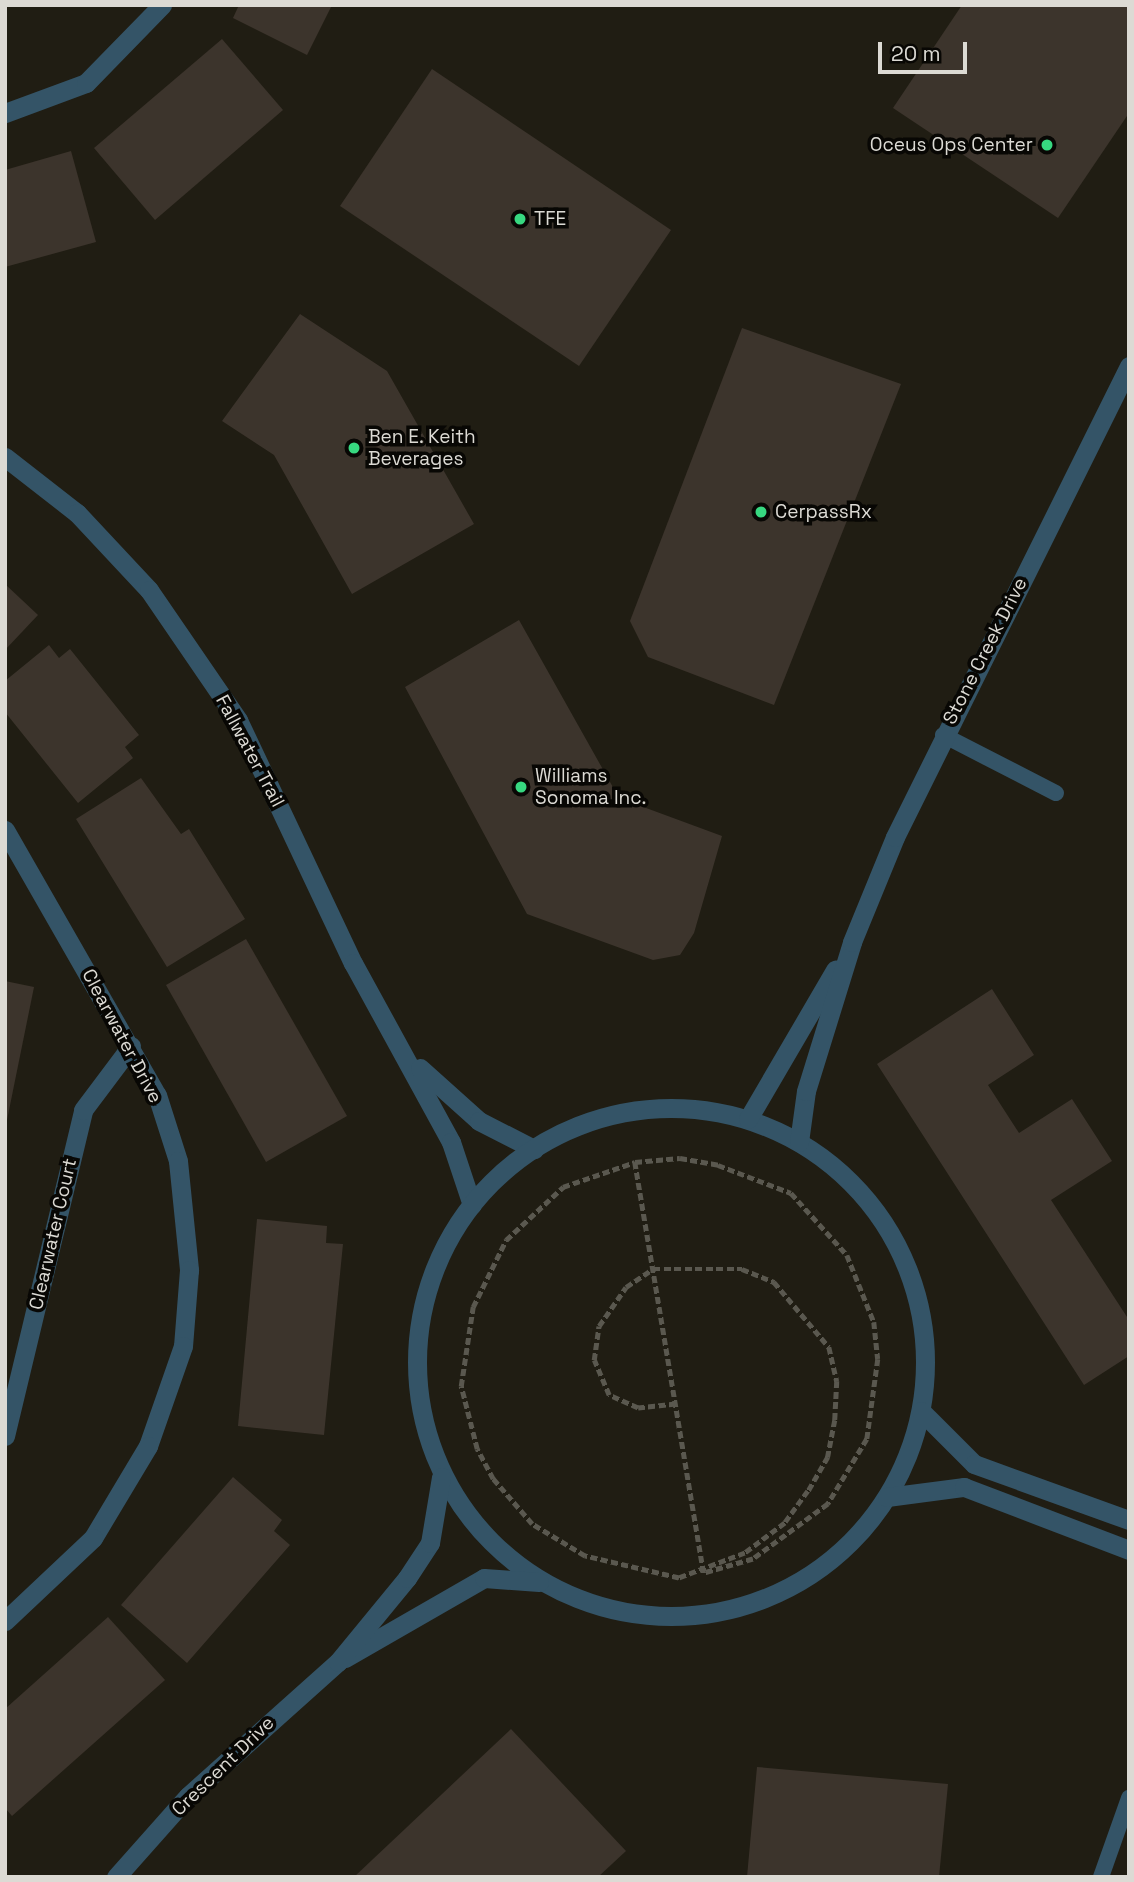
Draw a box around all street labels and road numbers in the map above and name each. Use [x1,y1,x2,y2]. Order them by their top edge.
street label: Stone Creek Drive [938,574,1032,728]
street label: Fallwater Trail [211,691,289,811]
street label: Clearwater Drive [77,965,167,1107]
street label: Clearwater Court [24,1156,82,1312]
street label: Crescent Drive [167,1711,279,1821]

